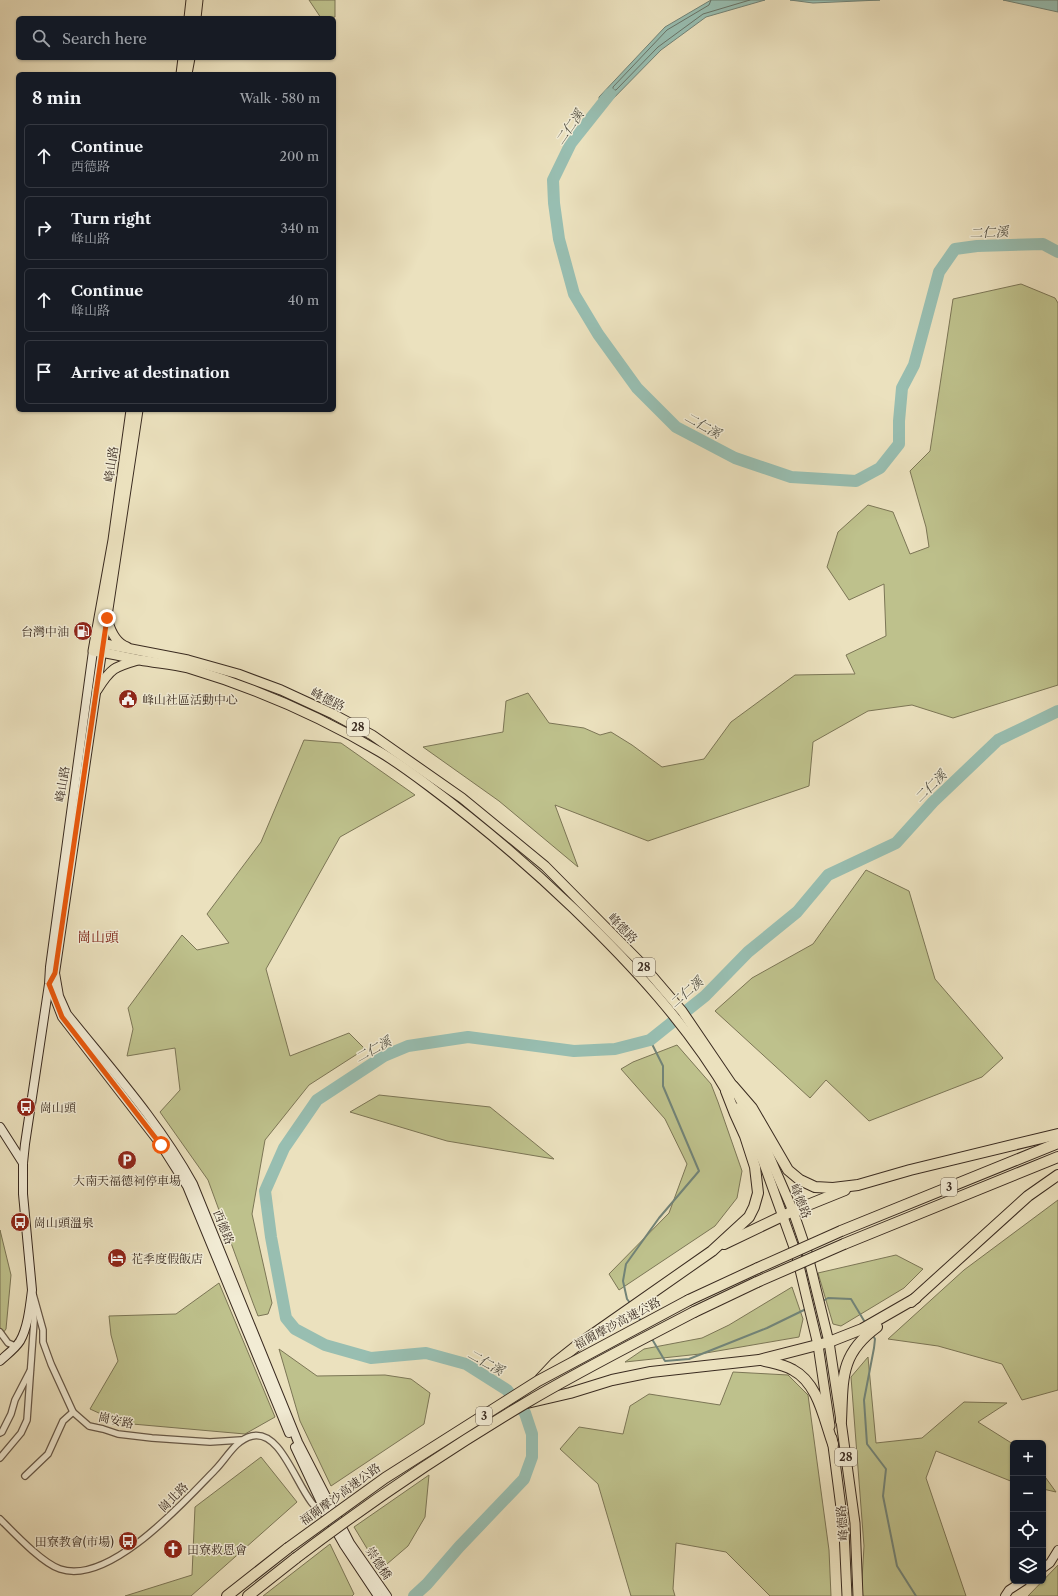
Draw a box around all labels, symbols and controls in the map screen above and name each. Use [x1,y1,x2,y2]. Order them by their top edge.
search box [16,16,336,60]
icon: search [30,27,52,49]
text: Search here [62,29,147,48]
text: 8 min [32,88,81,108]
text: Walk · 580 m [240,90,320,106]
water label: 二仁溪 [551,105,588,148]
text: Continue [71,137,143,156]
icon: ahead [33,145,55,167]
text: 200 m [279,148,319,164]
text: 西德路 [71,158,110,174]
text: Turn right [71,209,151,228]
icon: right [33,217,55,239]
text: 340 m [281,220,319,236]
water label: 二仁溪 [969,223,1011,241]
text: 峰山路 [71,230,110,246]
text: Continue [71,281,143,300]
icon: ahead [33,289,55,311]
text: 40 m [288,292,319,308]
text: 峰山路 [71,302,110,318]
icon: arrive [33,361,55,383]
text: Arrive at destination [71,363,230,382]
water label: 二仁溪 [682,409,726,442]
street label: 峰山路 [101,445,121,483]
route end [98,609,116,627]
fuel station icon: 台灣中油 [72,620,94,642]
place label: 台灣中油 [21,624,69,639]
street label: 峰德路 [309,684,347,714]
public building icon: 峰山社區活動中心 [117,688,139,710]
place label: 峰山社區活動中心 [142,692,238,707]
road number: 28 [347,718,369,736]
street label: 峰山路 [52,765,72,803]
water label: 二仁溪 [911,765,951,805]
street label: 峰德路 [605,910,641,946]
district label: 崗山頭 [77,928,119,946]
road number: 28 [633,958,655,976]
water label: 二仁溪 [666,972,707,1011]
water label: 二仁溪 [352,1032,396,1065]
bus stop icon: 崗山頭 [15,1096,37,1118]
place label: 崗山頭 [40,1100,76,1115]
route start [152,1136,170,1154]
parking icon: 大南天福德祠停車場 [116,1149,138,1171]
place label: 大南天福德祠停車場 [73,1173,181,1188]
road number: 3 [941,1178,957,1196]
street label: 峰德路 [787,1181,815,1221]
street label: 西德路 [210,1207,238,1247]
bus stop icon: 崗山頭溫泉 [9,1211,31,1233]
place label: 崗山頭溫泉 [34,1215,94,1230]
hotel icon: 花季度假飯店 [106,1247,128,1269]
place label: 花季度假飯店 [131,1251,203,1266]
street label: 福爾摩沙高速公路 [571,1294,663,1352]
water label: 二仁溪 [465,1346,509,1379]
road number: 3 [476,1407,492,1425]
street label: 崗安路 [97,1409,135,1431]
map controls [1010,1440,1046,1584]
button: + [1010,1440,1046,1476]
road number: 28 [835,1448,857,1466]
street label: 福爾摩沙高速公路 [297,1460,383,1528]
button: − [1010,1476,1046,1512]
street label: 崗北路 [155,1479,191,1515]
street label: 峰德路 [833,1504,851,1542]
button: locate [1010,1512,1046,1548]
bus stop icon: 田寮教會(市場) [117,1530,139,1552]
place label: 田寮教會(市場) [35,1534,114,1549]
church icon: 田寮救恩會 [162,1538,184,1560]
place label: 田寮救恩會 [187,1542,247,1557]
street label: 崇德橋 [363,1544,395,1582]
button: layers [1010,1548,1046,1584]

